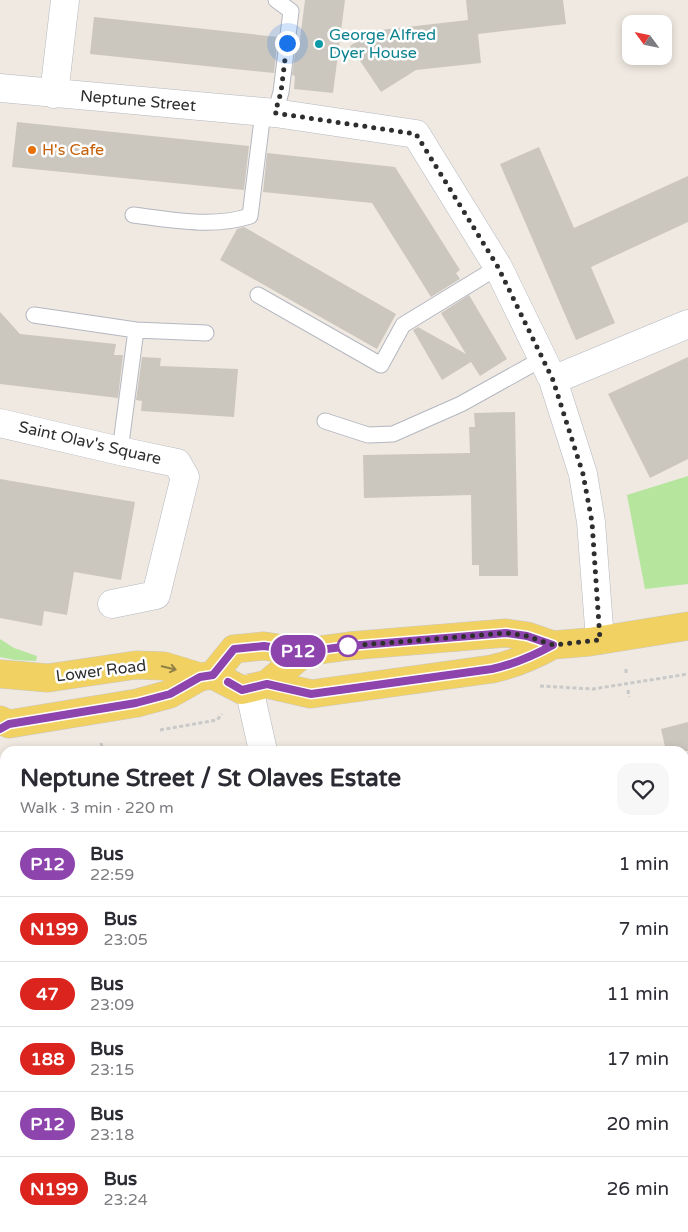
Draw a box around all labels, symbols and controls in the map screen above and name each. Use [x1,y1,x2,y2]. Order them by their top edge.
north arrow [622,15,672,65]
map controls [622,15,672,65]
place label: George Alfred Dyer House [329,25,436,63]
your location [275,31,300,56]
marker: George Alfred Dyer House [313,38,325,50]
street label: Neptune Street [79,86,197,116]
place label: H's Cafe [42,140,104,160]
marker: H's Cafe [26,144,38,156]
street label: Saint Olav's Square [17,417,163,469]
line badge: P12 [269,635,327,667]
unlabelled marker [337,635,359,657]
text: P12 [281,640,315,662]
street label: Lower Road [55,656,147,686]
one-way arrow [160,663,176,673]
button: heart [617,763,669,815]
text: Neptune Street / St Olaves Estate [20,764,401,793]
text: Walk · 3 min · 220 m [20,798,174,818]
text: Bus [90,843,124,865]
text: P12 [30,853,65,875]
text: 1 min [618,853,669,875]
text: 22:59 [90,865,134,885]
text: Bus [103,908,137,930]
text: N199 [30,918,78,940]
text: 7 min [618,918,669,940]
text: 23:05 [103,930,148,950]
text: Bus [90,973,124,995]
text: 47 [36,983,59,1005]
text: 11 min [606,983,669,1005]
text: 23:09 [90,995,134,1015]
text: Bus [90,1038,124,1060]
text: 188 [31,1048,64,1070]
text: 17 min [606,1048,669,1070]
text: 23:15 [90,1060,134,1080]
text: Bus [90,1103,124,1125]
text: P12 [30,1113,65,1135]
text: 20 min [606,1113,669,1135]
text: 23:18 [90,1125,134,1145]
text: Bus [103,1168,137,1190]
text: N199 [30,1178,78,1200]
text: 26 min [606,1178,669,1200]
text: 23:24 [103,1190,148,1210]

